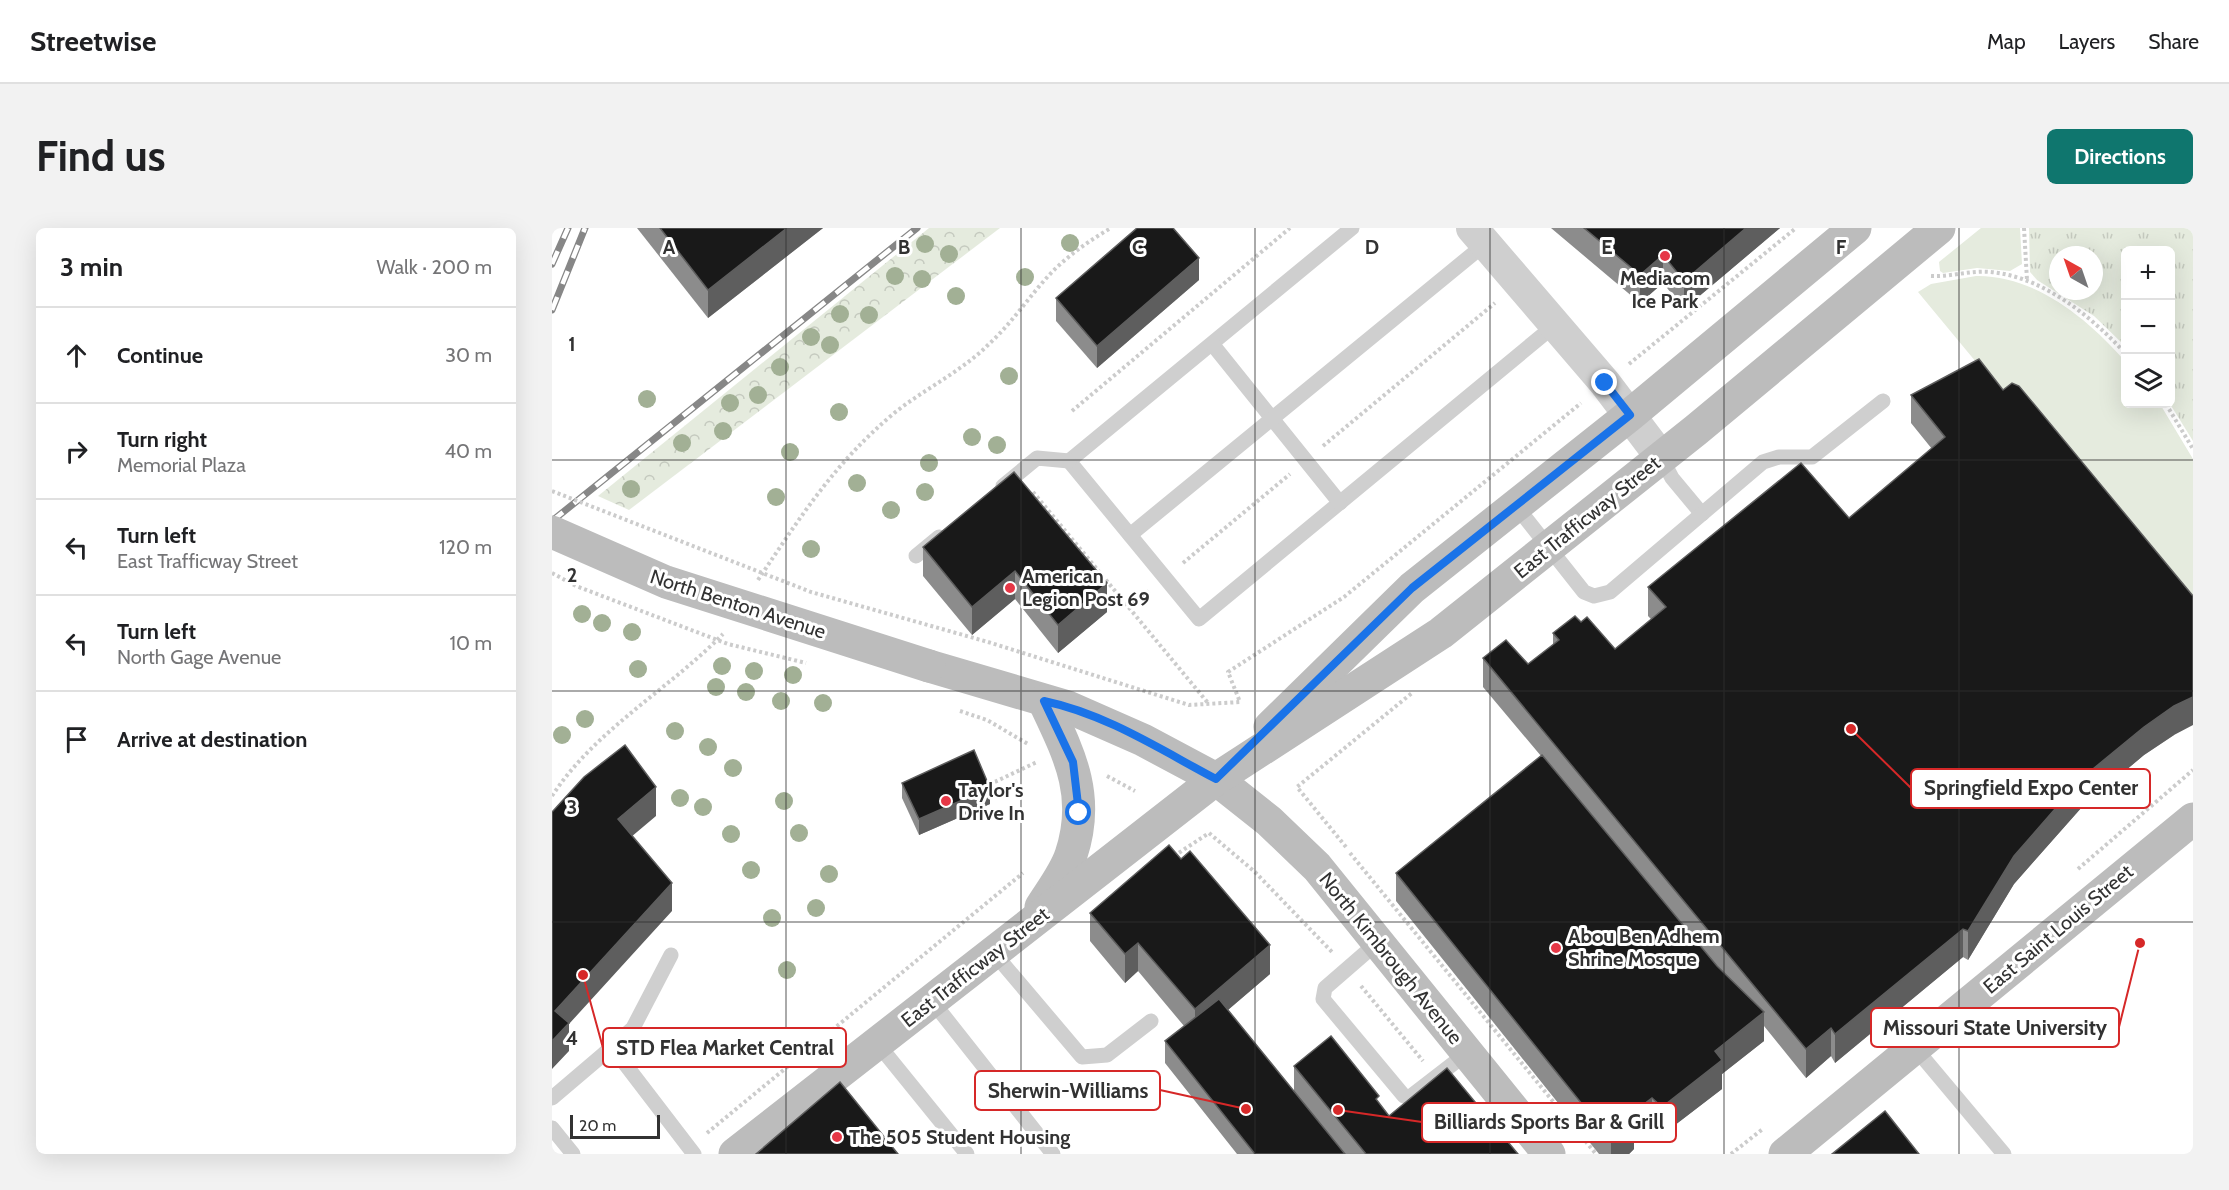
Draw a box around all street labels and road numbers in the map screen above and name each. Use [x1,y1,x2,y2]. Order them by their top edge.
street label: East Trafficway Street [1509,451,1665,583]
street label: North Benton Avenue [647,564,829,644]
street label: East Saint Louis Street [1978,859,2138,999]
street label: North Kimbrough Avenue [1314,867,1468,1049]
street label: East Trafficway Street [896,902,1054,1032]

